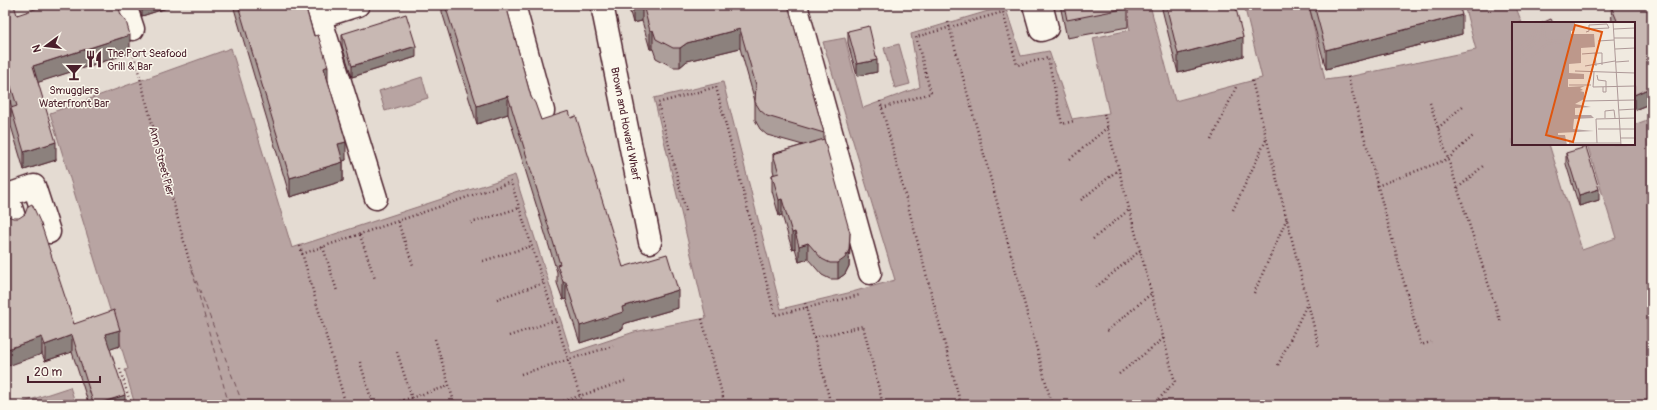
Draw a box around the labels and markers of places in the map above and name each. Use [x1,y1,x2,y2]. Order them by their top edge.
place label: The Port Seafood Grill & Bar [107,47,187,73]
restaurant icon: The Port Seafood Grill & Bar [84,49,104,69]
bar icon: Smugglers Waterfront Bar [64,62,84,82]
place label: Smugglers Waterfront Bar [39,84,109,110]

